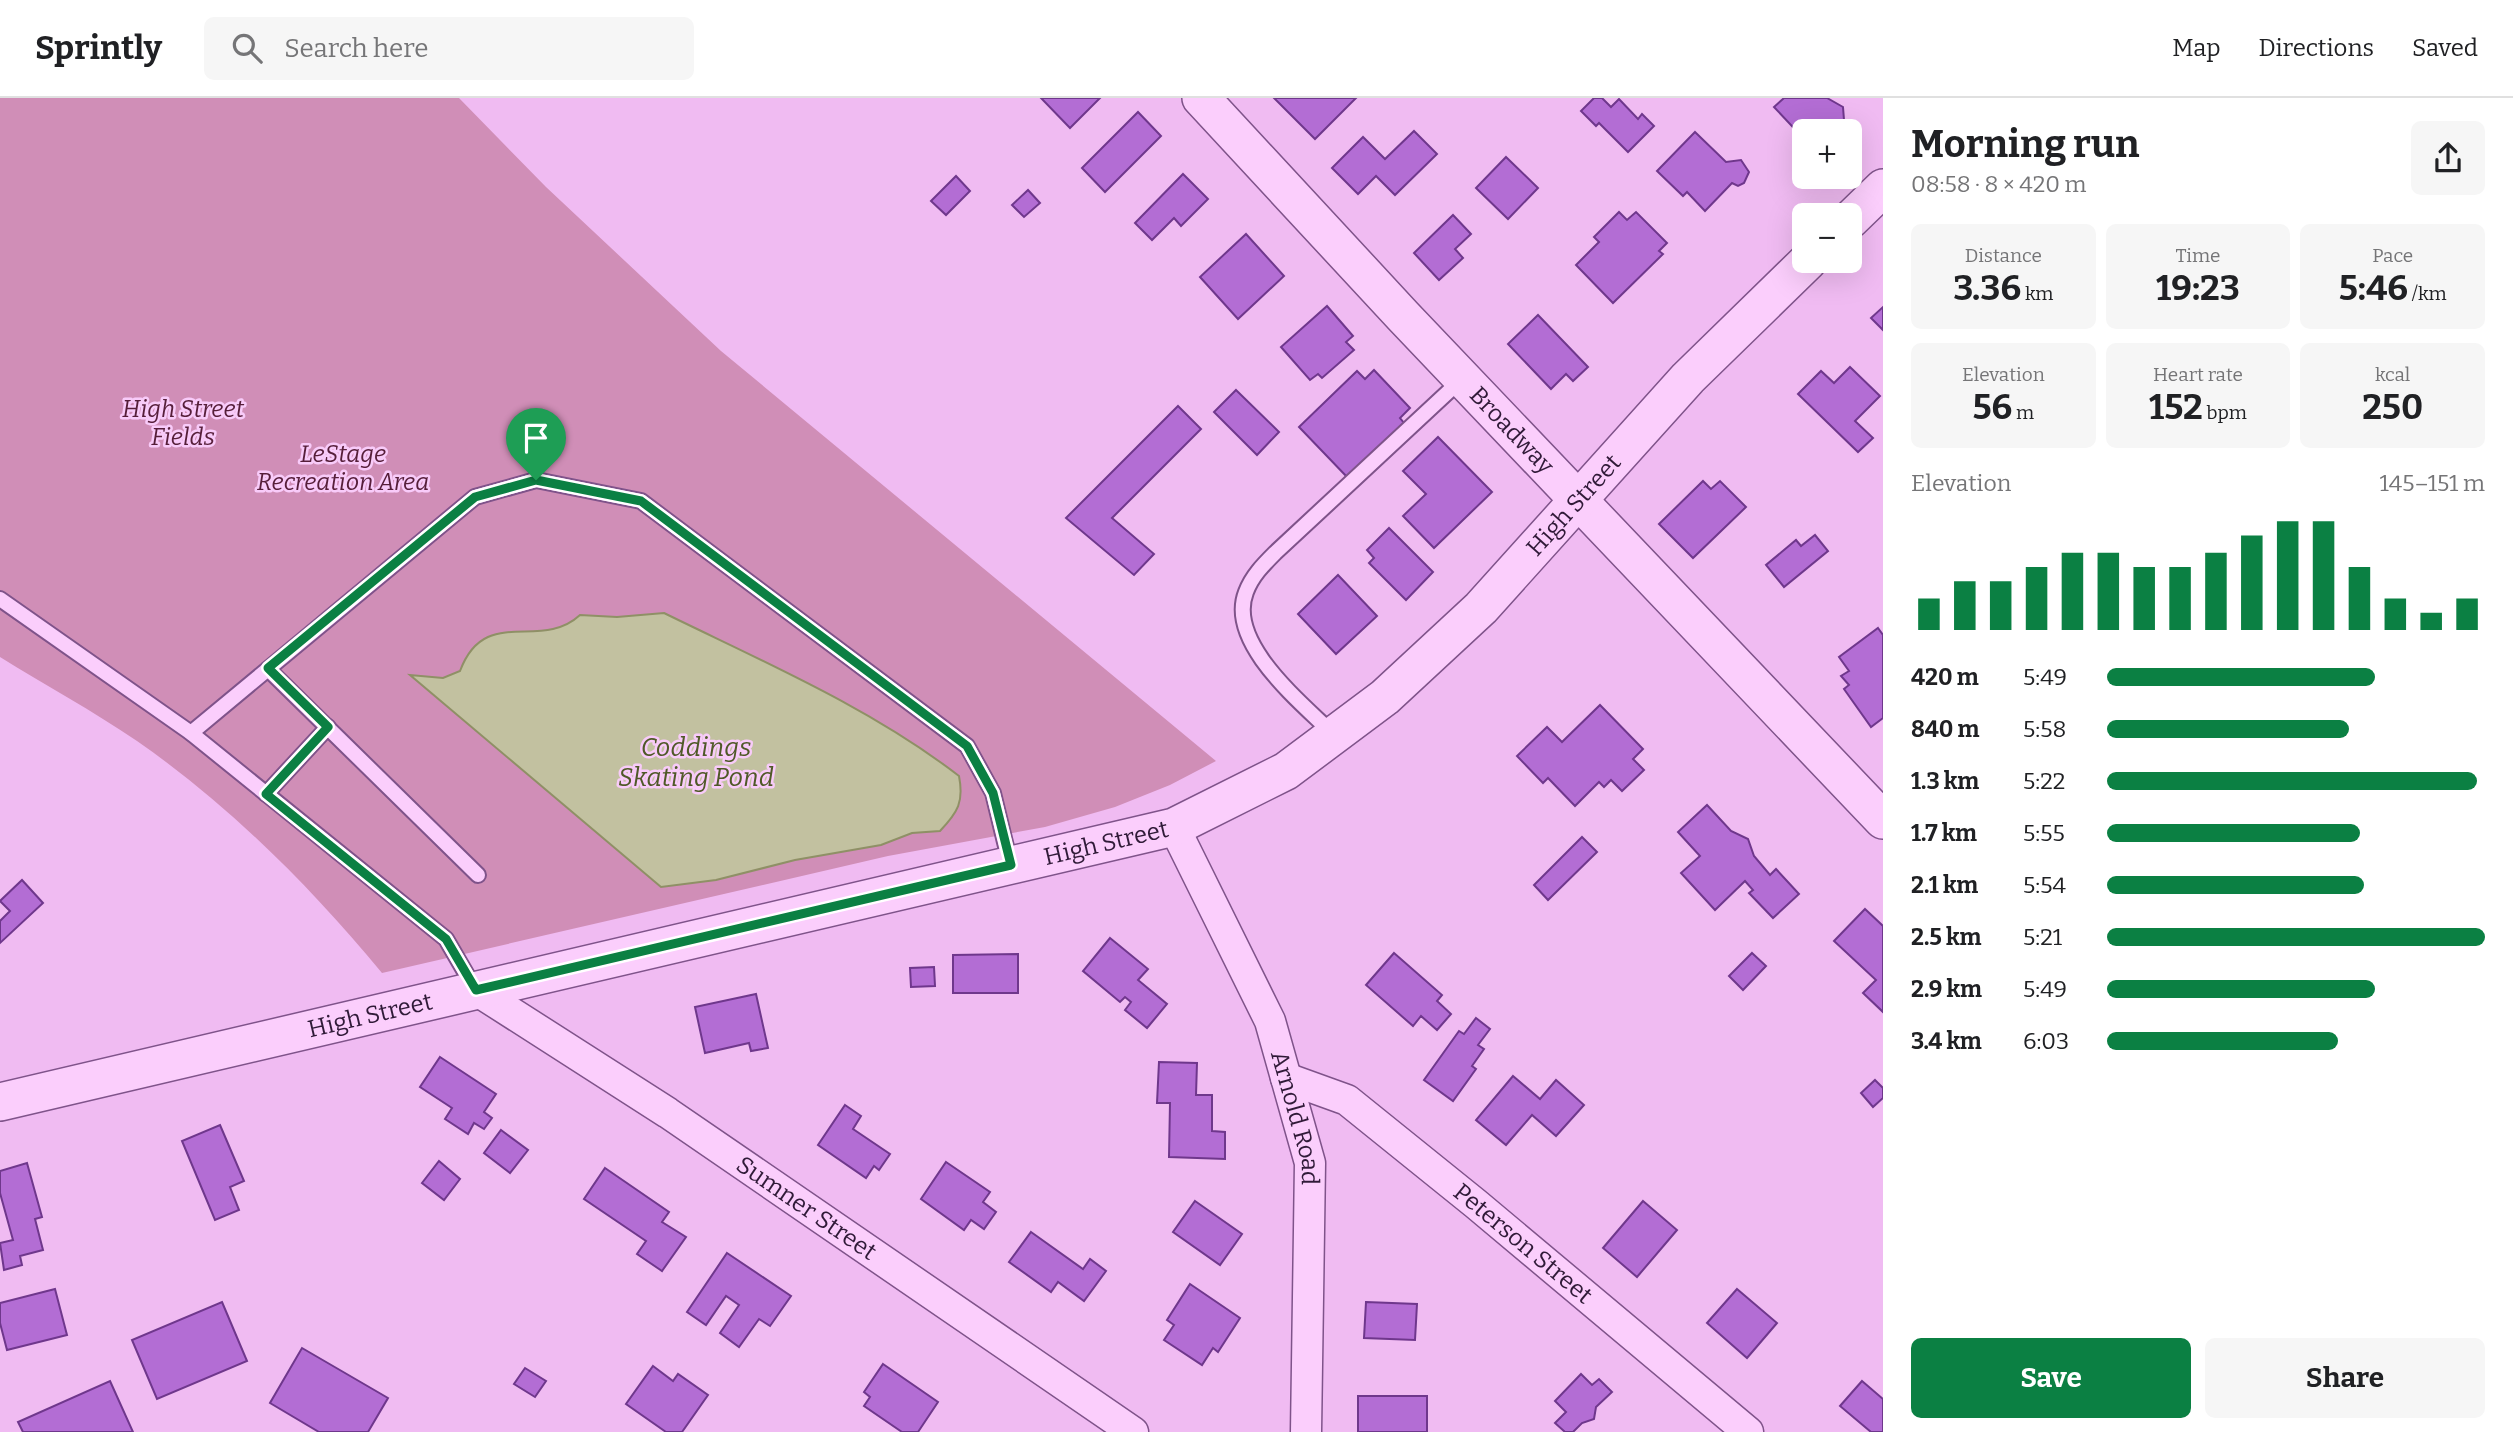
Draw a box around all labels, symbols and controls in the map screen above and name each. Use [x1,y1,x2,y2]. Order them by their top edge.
search box [204,17,694,80]
text: Sprintly [35,28,162,68]
icon: search [228,29,266,67]
text: Search here [284,33,428,64]
text: Map [2172,34,2221,62]
text: Directions [2259,34,2374,62]
text: Saved [2412,34,2478,62]
map controls [1792,119,1862,273]
button: + [1792,119,1862,189]
text: Morning run [1911,121,2139,167]
button: share [2411,121,2485,195]
text: 08:58 · 8 × 420 m [1911,170,2086,198]
button: − [1792,203,1862,273]
text: Distance [1965,244,2042,267]
text: Time [2176,244,2220,267]
text: Pace [2372,244,2413,267]
text: 3.36 [1953,267,2021,309]
text: 19:23 [2156,267,2240,309]
text: 5:46 [2339,267,2408,309]
text: km [2021,282,2053,305]
text: /km [2408,282,2447,305]
text: Elevation [1962,363,2045,386]
text: Heart rate [2153,363,2243,386]
text: kcal [2375,363,2410,386]
street label: Broadway [1464,381,1560,480]
text: 56 [1972,386,2012,428]
text: 152 [2149,386,2203,428]
text: 250 [2362,386,2423,428]
park label: High Street Fields [122,395,244,451]
text: m [2012,401,2034,424]
text: bpm [2203,401,2247,424]
pin [506,408,566,480]
icon: arrive [517,419,555,457]
park label: LeStage Recreation Area [257,440,429,496]
street label: High Street [1521,448,1627,562]
text: Elevation [1911,469,2011,497]
text: 145–151 m [2379,469,2485,497]
text: 420 m [1911,663,1979,691]
text: 5:49 [2023,663,2067,691]
text: 840 m [1911,715,1980,743]
text: 5:58 [2023,715,2066,743]
water label: Coddings Skating Pond [618,732,774,793]
text: 1.3 km [1911,767,1979,795]
text: 5:22 [2023,767,2065,795]
street label: High Street [1041,815,1171,871]
text: 1.7 km [1911,819,1977,847]
text: 5:55 [2023,819,2065,847]
text: 2.1 km [1911,871,1978,899]
text: 5:54 [2023,871,2066,899]
text: 2.5 km [1911,923,1981,951]
text: 5:21 [2023,923,2062,951]
text: 2.9 km [1911,975,1982,1003]
text: 5:49 [2023,975,2067,1003]
street label: High Street [305,987,435,1043]
text: 3.4 km [1911,1027,1982,1055]
text: 6:03 [2023,1027,2069,1055]
street label: Arnold Road [1265,1047,1324,1185]
street label: Sumner Street [731,1150,882,1266]
street label: Peterson Street [1448,1178,1598,1310]
button: Save [1911,1338,2191,1418]
button: Share [2205,1338,2485,1418]

